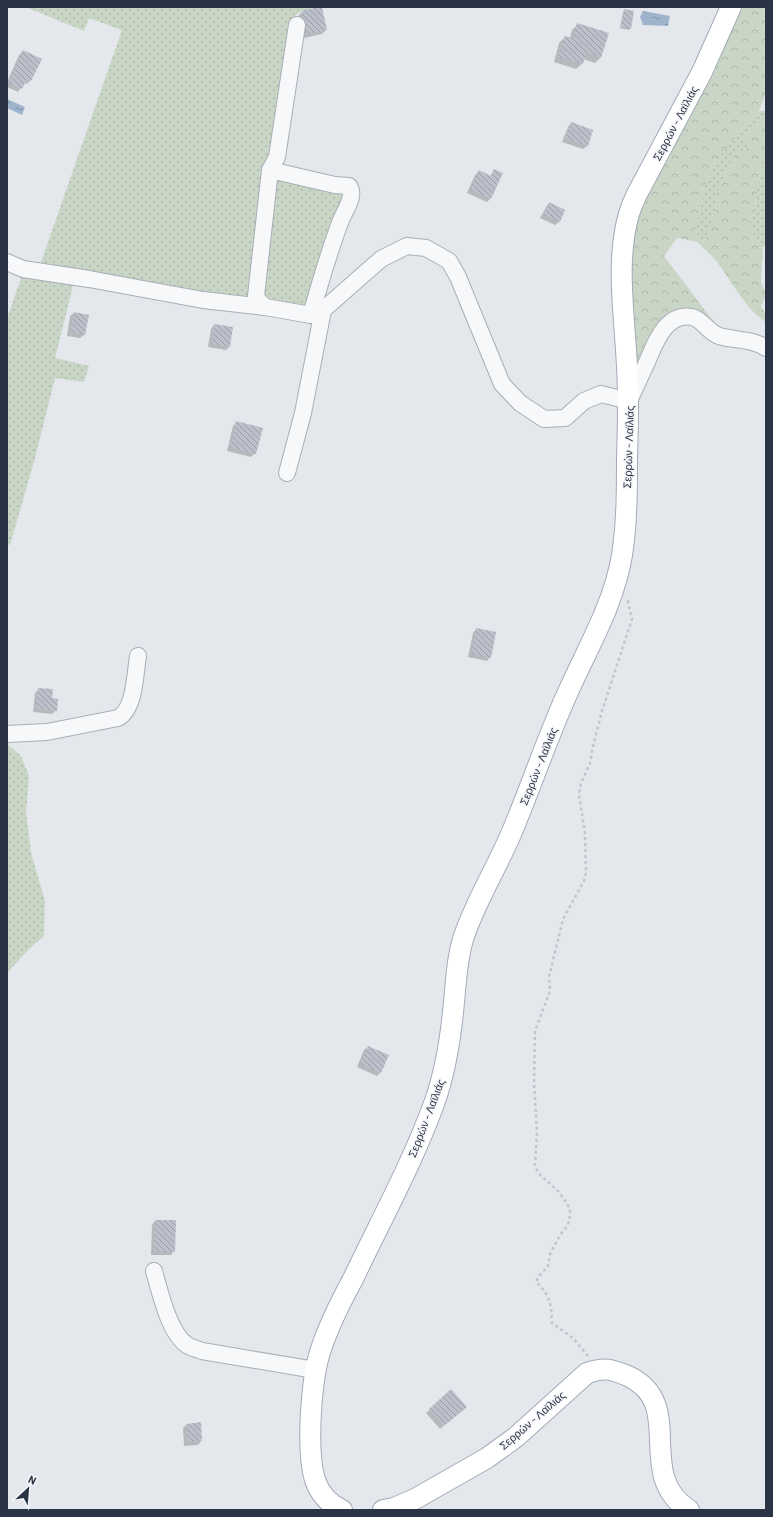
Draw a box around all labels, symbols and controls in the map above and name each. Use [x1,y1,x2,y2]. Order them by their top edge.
street label: Σερρών - Λαϊλιάς [650,83,700,163]
street label: Σερρών - Λαϊλιάς [620,405,636,489]
street label: Σερρών - Λαϊλιάς [516,725,560,807]
street label: Σερρών - Λαϊλιάς [405,1077,447,1159]
street label: Σερρών - Λαϊλιάς [496,1388,568,1452]
north arrow [8,1469,48,1509]
text: N [26,1472,39,1487]

